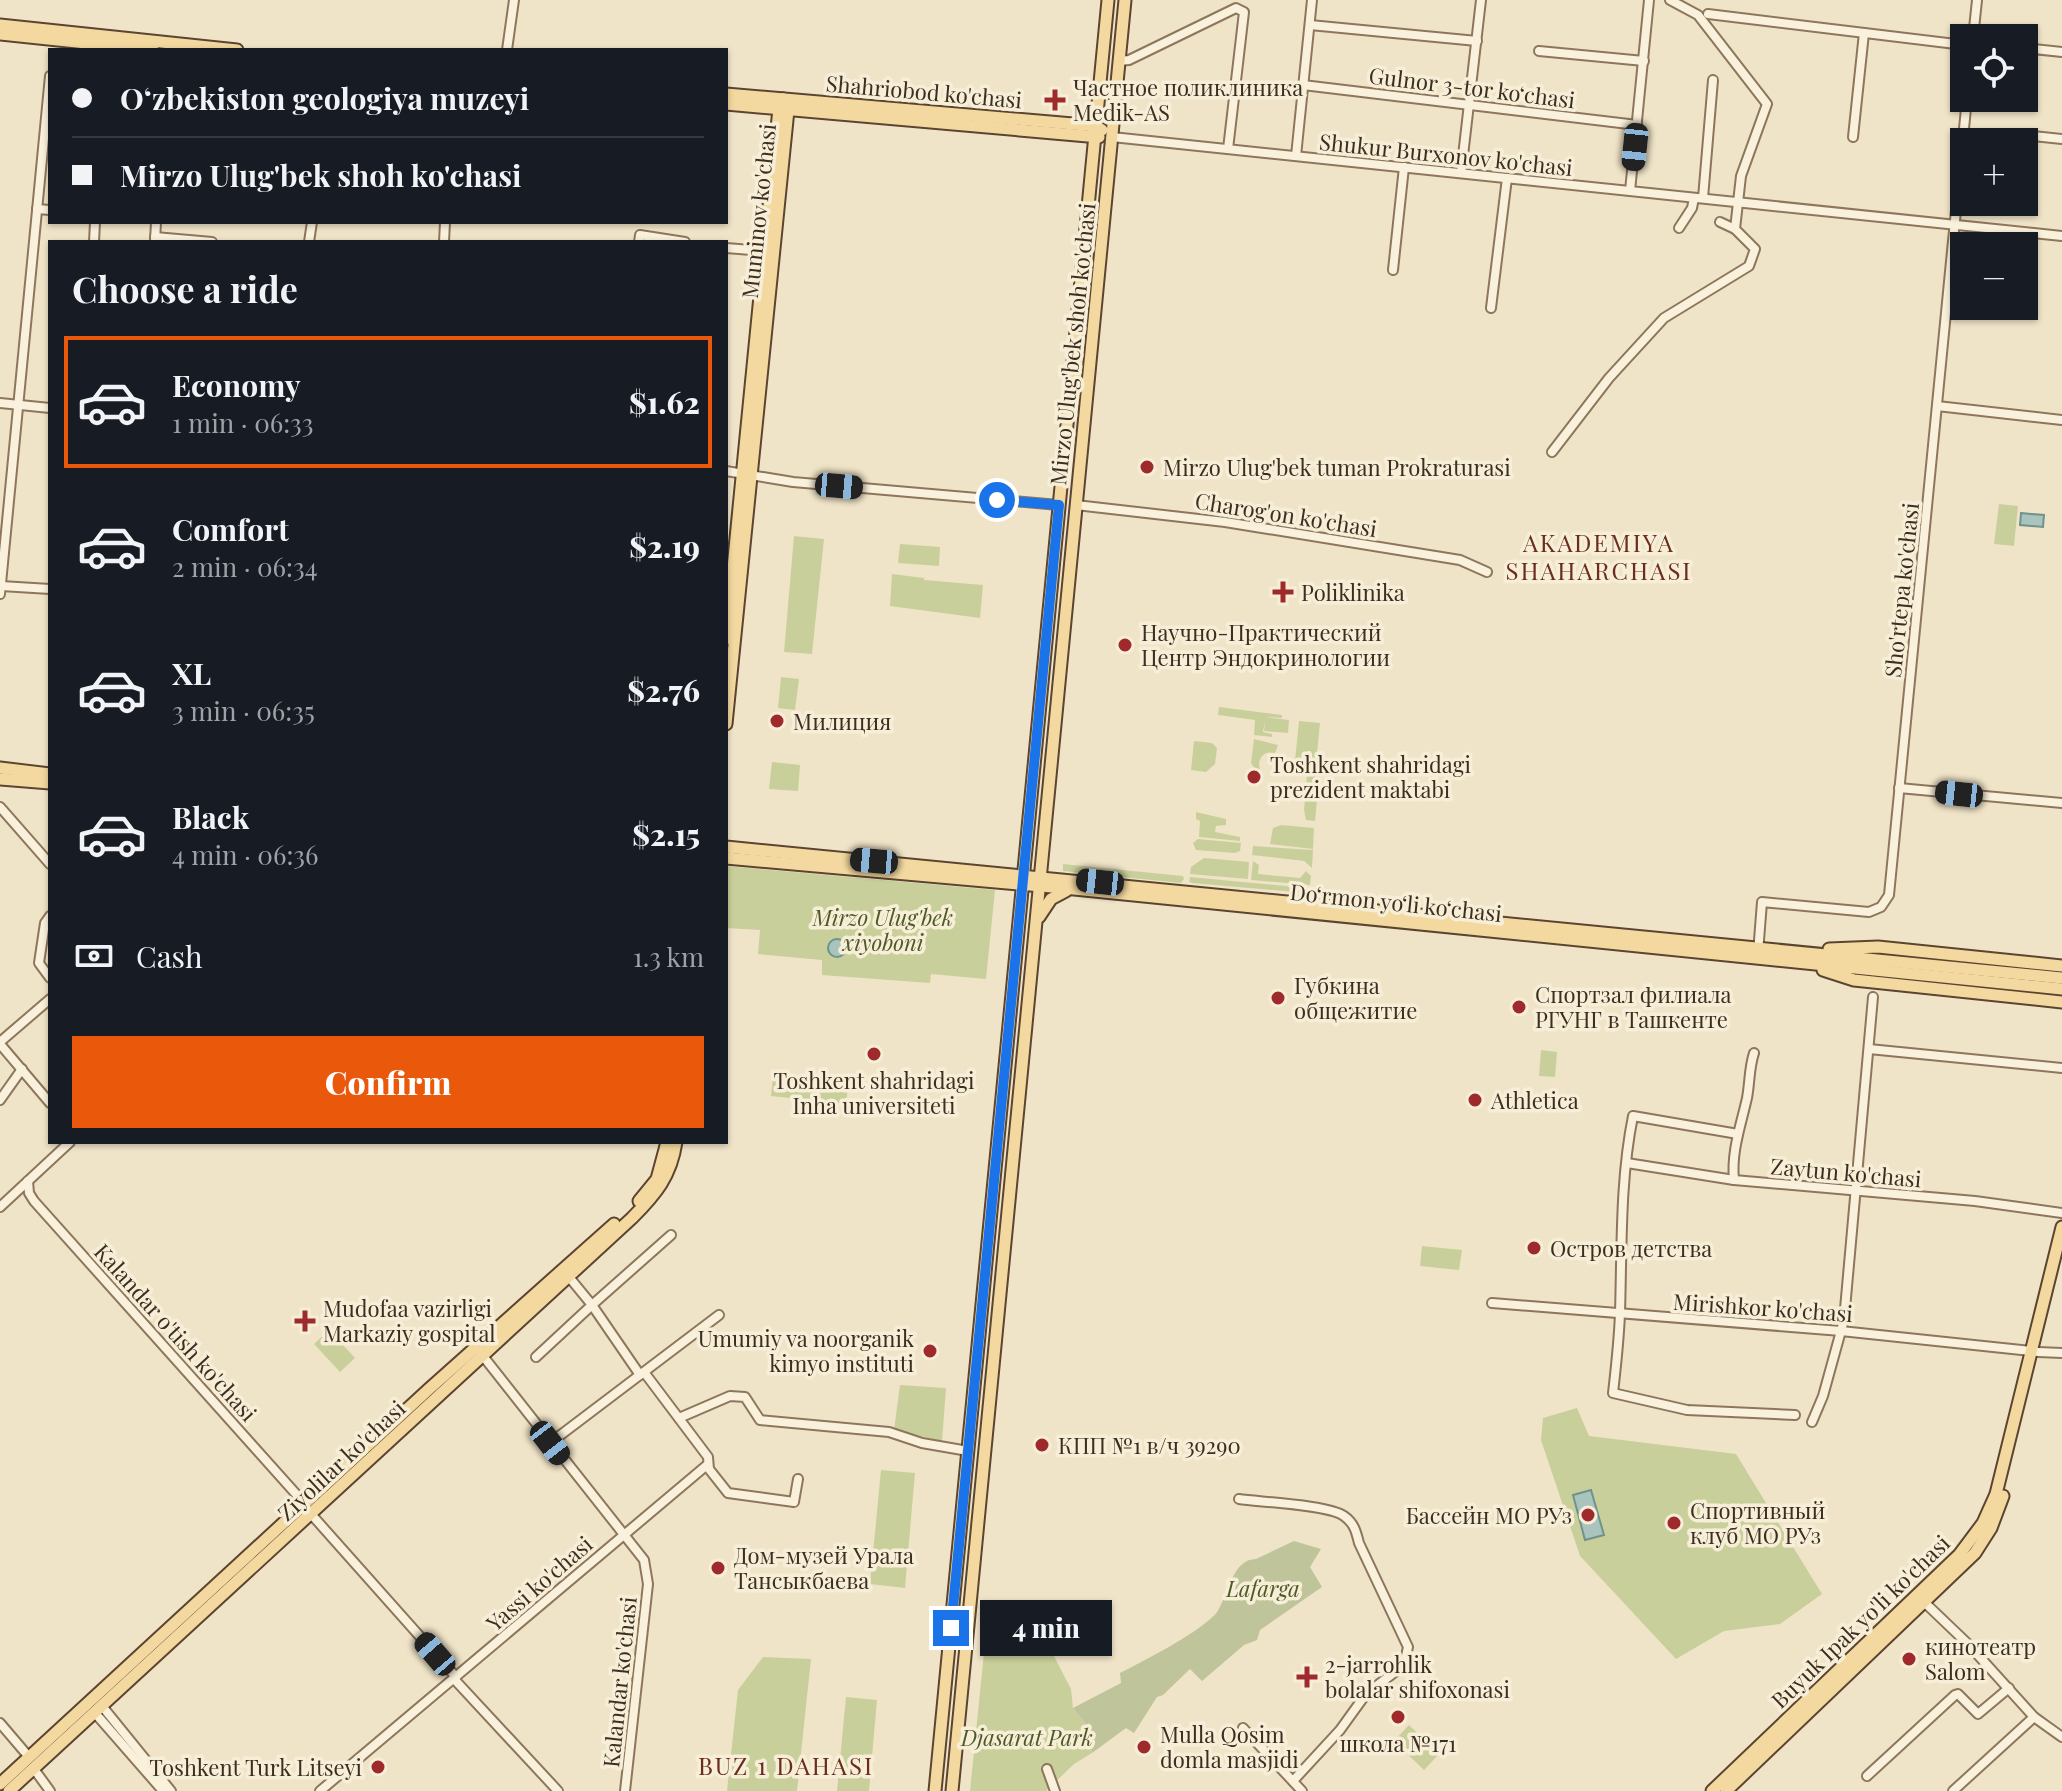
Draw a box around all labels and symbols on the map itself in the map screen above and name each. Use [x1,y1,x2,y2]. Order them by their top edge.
street label: Gulnor 3-tor koʻchasi [1367,59,1577,115]
street label: Shahriobod ko'chasi [825,67,1023,115]
place label: Частное поликлиника Medik-AS [1073,72,1303,127]
marker: Частное поликлиника Medik-AS [1044,89,1066,111]
street label: Muminov ko'chasi [734,122,782,300]
car [1621,122,1649,172]
street label: Shukur Burxonov ko'chasi [1318,126,1574,182]
street label: Mirzo Ulug'bek shoh ko'chasi [1042,201,1102,487]
place label: Mirzo Ulug'bek tuman Prokraturasi [1163,452,1511,482]
marker: Mirzo Ulug'bek tuman Prokraturasi [1138,458,1156,476]
car [814,472,864,500]
route start [979,482,1015,518]
street label: Charog'on ko'chasi [1193,485,1379,543]
street label: Sho'rtepa ko'chasi [1877,501,1925,679]
district label: AKADEMIYA SHAHARCHASI [1505,526,1693,586]
place label: Poliklinika [1301,577,1405,607]
marker: Poliklinika [1272,581,1294,603]
place label: Научно-Практический Центр Эндокринологии [1141,617,1390,672]
marker: Научно-Практический Центр Эндокринологии [1116,636,1134,654]
place label: Милиция [793,706,891,736]
marker: Милиция [768,712,786,730]
place label: Toshkent shahridagi prezident maktabi [1270,749,1471,804]
marker: Toshkent shahridagi prezident maktabi [1245,768,1263,786]
car [1934,780,1984,808]
car [849,847,899,875]
car [1075,868,1125,896]
street label: Do‘rmon yo‘li ko‘chasi [1289,876,1503,928]
park label: Mirzo Ulug'bek xiyoboni [812,902,953,957]
place label: Губкина общежитие [1294,970,1417,1025]
place label: Спортзал филиала РГУНГ в Ташкенте [1535,979,1732,1034]
marker: Губкина общежитие [1269,989,1287,1007]
marker: Спортзал филиала РГУНГ в Ташкенте [1510,998,1528,1016]
marker: Toshkent shahridagi Inha universiteti [865,1045,883,1063]
place label: Toshkent shahridagi Inha universiteti [774,1065,974,1120]
place label: Athletica [1490,1085,1579,1115]
marker: Athletica [1466,1091,1484,1109]
street label: Zaytun ko'chasi [1769,1150,1923,1194]
place label: Остров детства [1550,1233,1712,1263]
street label: Kalandar o'tish ko'chasi [88,1237,264,1427]
marker: Остров детства [1525,1239,1543,1257]
street label: Mirishkor ko'chasi [1672,1286,1854,1328]
place label: Mudofaa vazirligi Markaziy gospital [323,1293,496,1348]
marker: Mudofaa vazirligi Markaziy gospital [294,1310,316,1332]
place label: Umumiy va noorganik kimyo instituti [698,1323,914,1378]
marker: Umumiy va noorganik kimyo instituti [921,1342,939,1360]
street label: Ziyolilar ko'chasi [271,1393,411,1527]
car [526,1417,574,1469]
place label: КПП №1 в/ч 39290 [1058,1430,1241,1460]
marker: КПП №1 в/ч 39290 [1033,1436,1051,1454]
place label: Спортивный клуб МО РУз [1690,1495,1826,1550]
place label: Бассейн МО РУз [1406,1500,1572,1530]
marker: Бассейн МО РУз [1579,1506,1597,1524]
marker: Спортивный клуб МО РУз [1665,1514,1683,1532]
street label: Buyuk Ipak yo'li ko'chasi [1764,1528,1956,1714]
street label: Yassi ko'chasi [479,1529,598,1638]
place label: Дом-музей Урала Тансыкбаева [734,1540,914,1595]
marker: Дом-музей Урала Тансыкбаева [709,1559,727,1577]
park label: Lafarga [1225,1573,1300,1603]
street label: Kalandar ko'chasi [595,1595,643,1769]
callout: 4 min [979,1600,1111,1656]
route end [933,1610,969,1646]
car [410,1628,460,1680]
place label: кинотеатр Salom [1925,1631,2036,1686]
place label: 2-jarrohlik bolalar shifoxonasi [1325,1649,1510,1704]
marker: кинотеатр Salom [1900,1650,1918,1668]
marker: 2-jarrohlik bolalar shifoxonasi [1296,1666,1318,1688]
marker: школа №171 [1389,1708,1407,1726]
place label: Mulla Qosim domla masjidi [1160,1719,1299,1774]
park label: Djasarat Park [960,1722,1093,1752]
place label: школа №171 [1340,1728,1456,1758]
marker: Mulla Qosim domla masjidi [1135,1738,1153,1756]
district label: BUZ 1 DAHASI [698,1749,874,1781]
place label: Toshkent Turk Litseyi [149,1752,362,1782]
marker: Toshkent Turk Litseyi [369,1758,387,1776]

